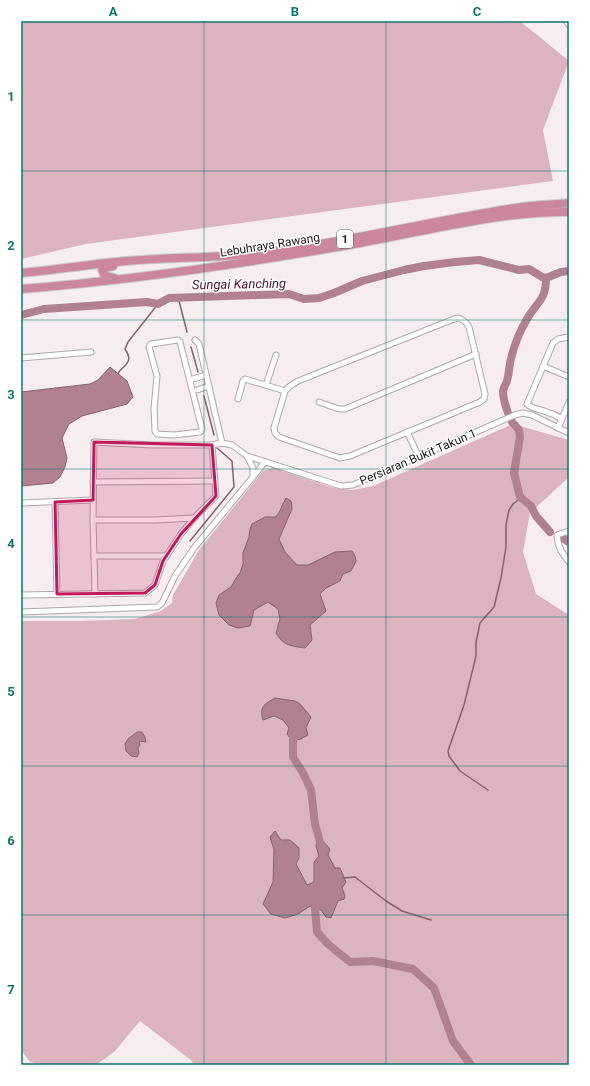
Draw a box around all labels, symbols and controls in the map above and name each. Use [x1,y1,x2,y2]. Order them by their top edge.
text: A [109,4,118,19]
text: B [291,4,299,19]
text: C [473,4,482,19]
text: 1 [7,89,15,104]
street label: Lebuhraya Rawang [219,230,321,260]
road number: 1 [337,230,353,248]
text: 2 [7,238,15,253]
water label: Sungai Kanching [192,276,286,292]
text: 3 [7,387,15,402]
street label: Persiaran Bukit Takun 1 [358,426,478,488]
text: 4 [7,536,15,551]
text: 5 [7,684,15,699]
text: 6 [7,833,15,848]
text: 7 [7,982,15,997]

